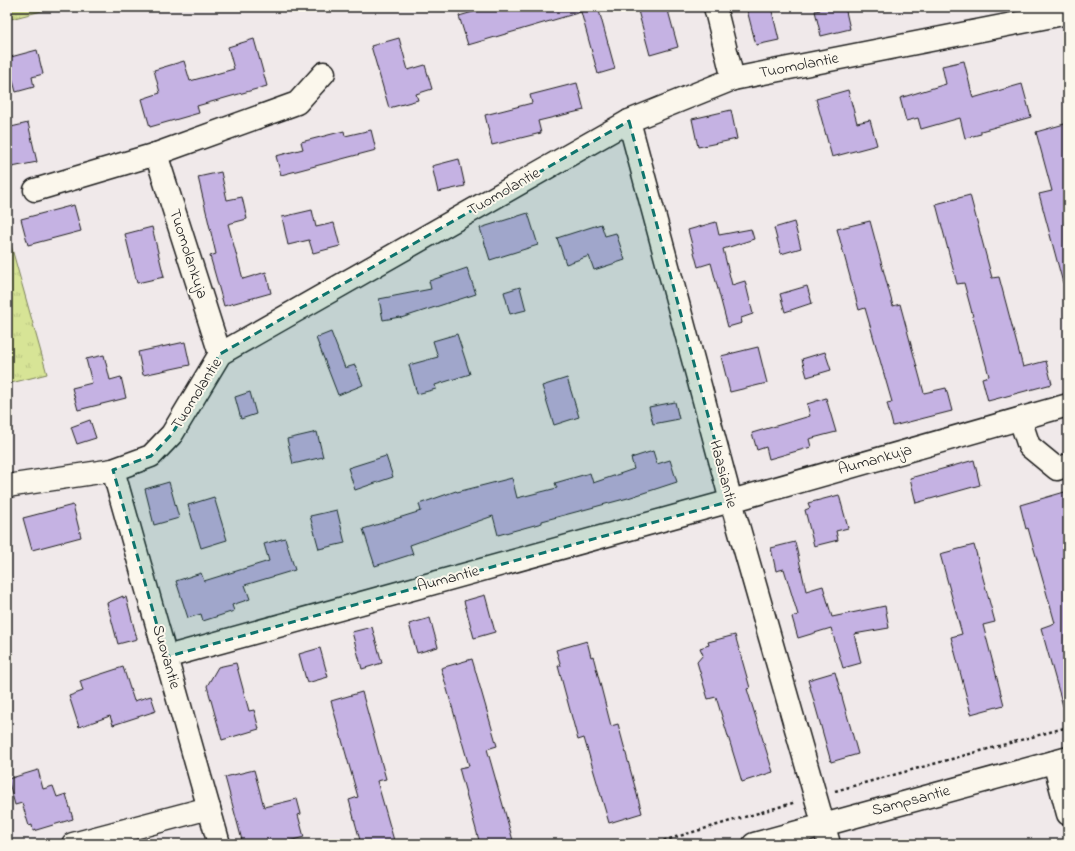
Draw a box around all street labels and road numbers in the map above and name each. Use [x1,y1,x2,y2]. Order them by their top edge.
street label: Tuomolantie [757,46,842,85]
street label: Tuomolantie [463,161,546,223]
street label: Tuomolankuja [162,206,214,302]
street label: Tuomolantie [165,353,229,435]
street label: Haasiantie [702,437,744,511]
street label: Aumankuja [835,438,915,482]
street label: Aumantie [414,559,482,599]
street label: Suovantie [145,622,187,693]
street label: Sampsantie [869,779,954,823]

